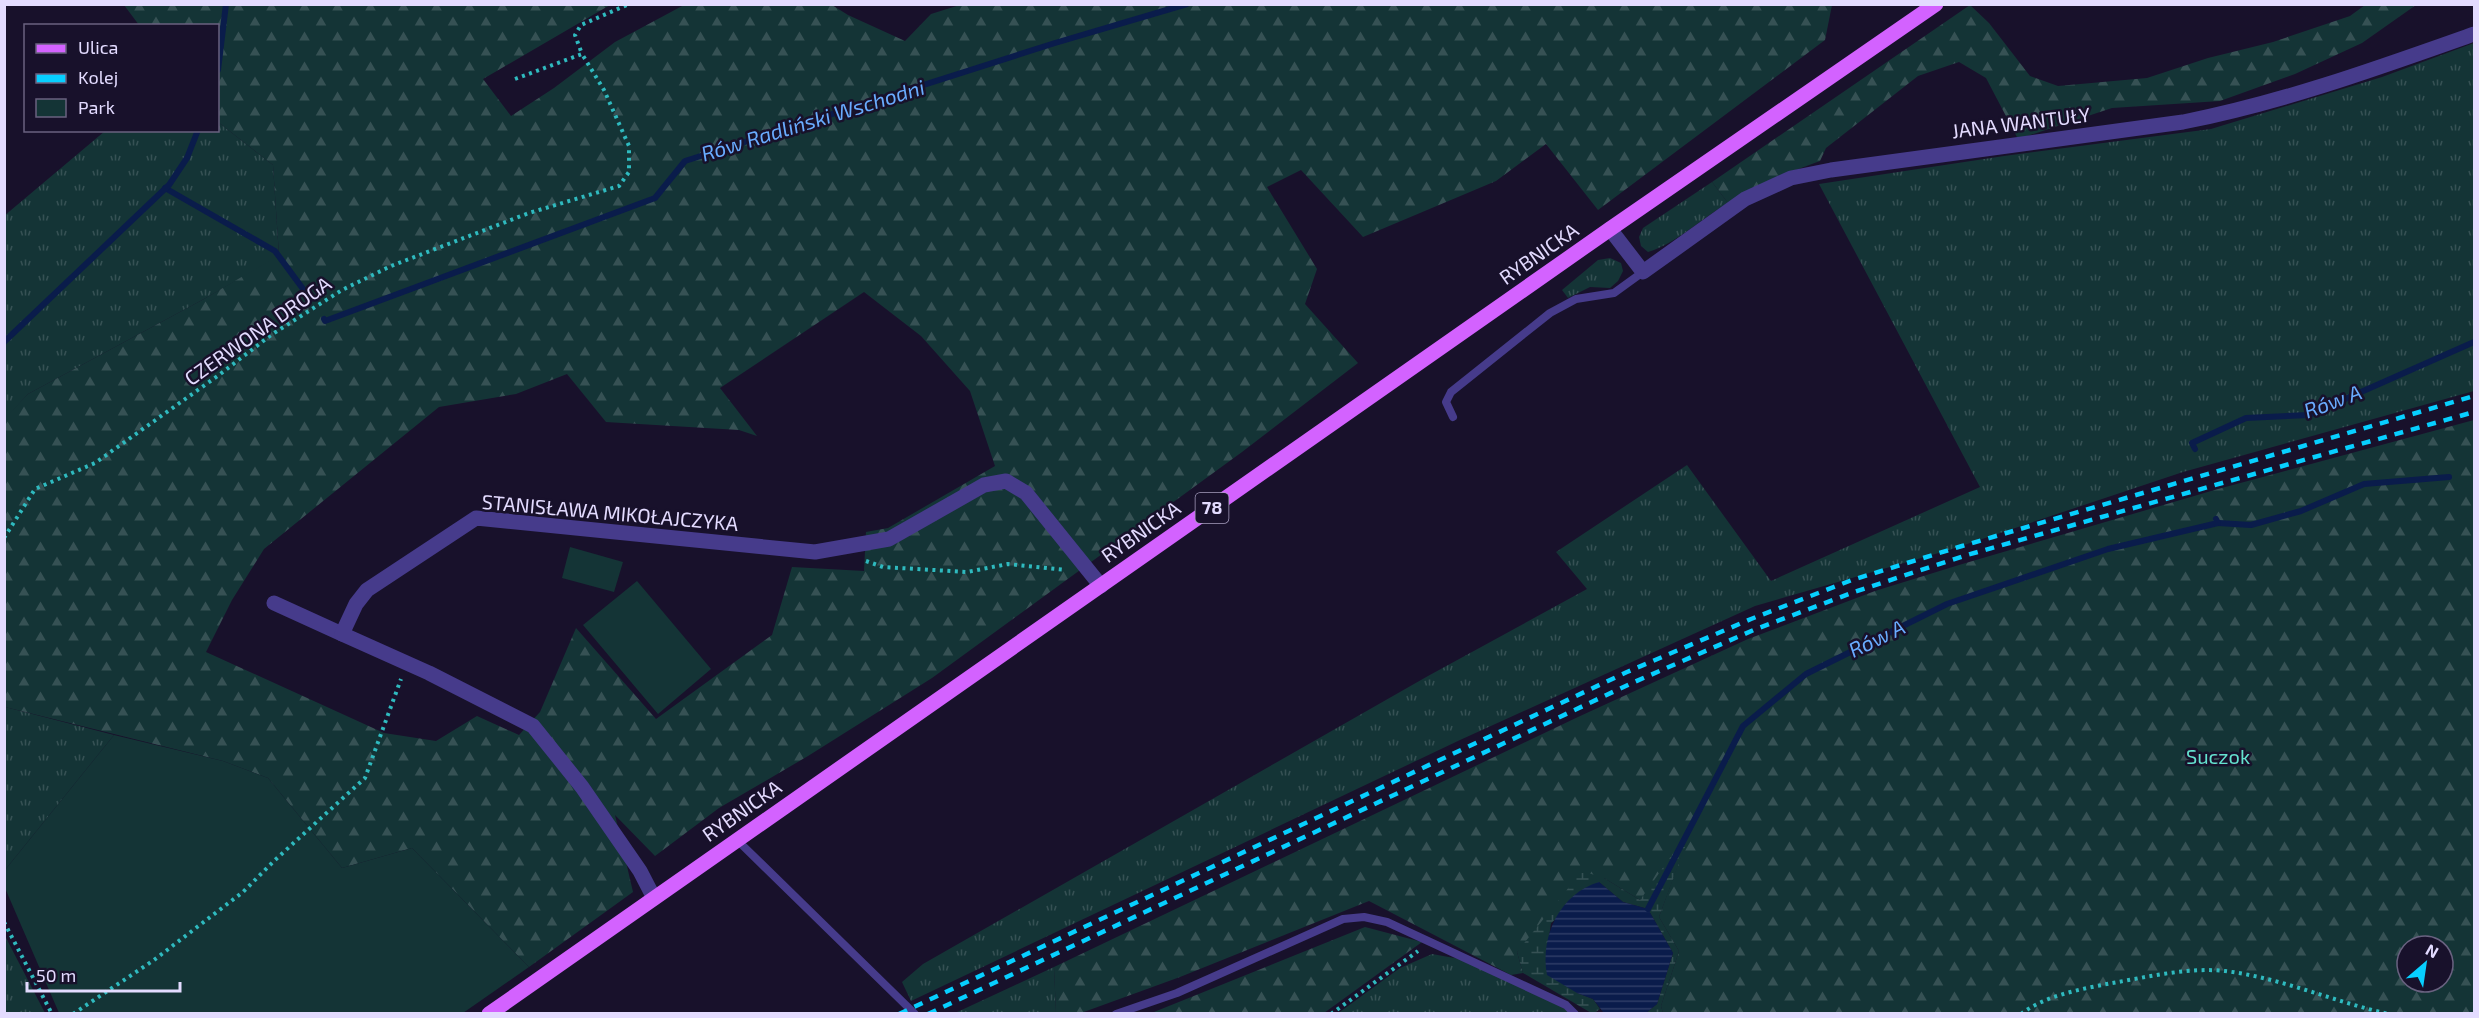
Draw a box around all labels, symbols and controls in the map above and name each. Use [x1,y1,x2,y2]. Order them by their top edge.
legend [24,24,219,132]
text: Ulica [78,36,118,58]
text: Kolej [78,66,118,88]
water label: Rów Radliński Wschodni [698,74,927,165]
text: Park [78,96,115,118]
street label: JANA WANTUŁY [1950,102,2092,142]
street label: RYBNICKA [1494,217,1583,289]
street label: CZERWONA DROGA [180,270,336,390]
water label: Rów A [2300,379,2365,423]
street label: STANISŁAWA MIKOŁAJCZYKA [481,489,740,535]
road number: 78 [1196,493,1228,523]
street label: RYBNICKA [1096,495,1185,567]
water label: Rów A [1844,613,1909,662]
park label: Suczok [2186,744,2250,768]
street label: RYBNICKA [697,774,786,846]
north arrow [2395,934,2455,994]
text: N [2423,939,2442,962]
scale bar [27,955,180,993]
text: 50 m [36,964,76,986]

